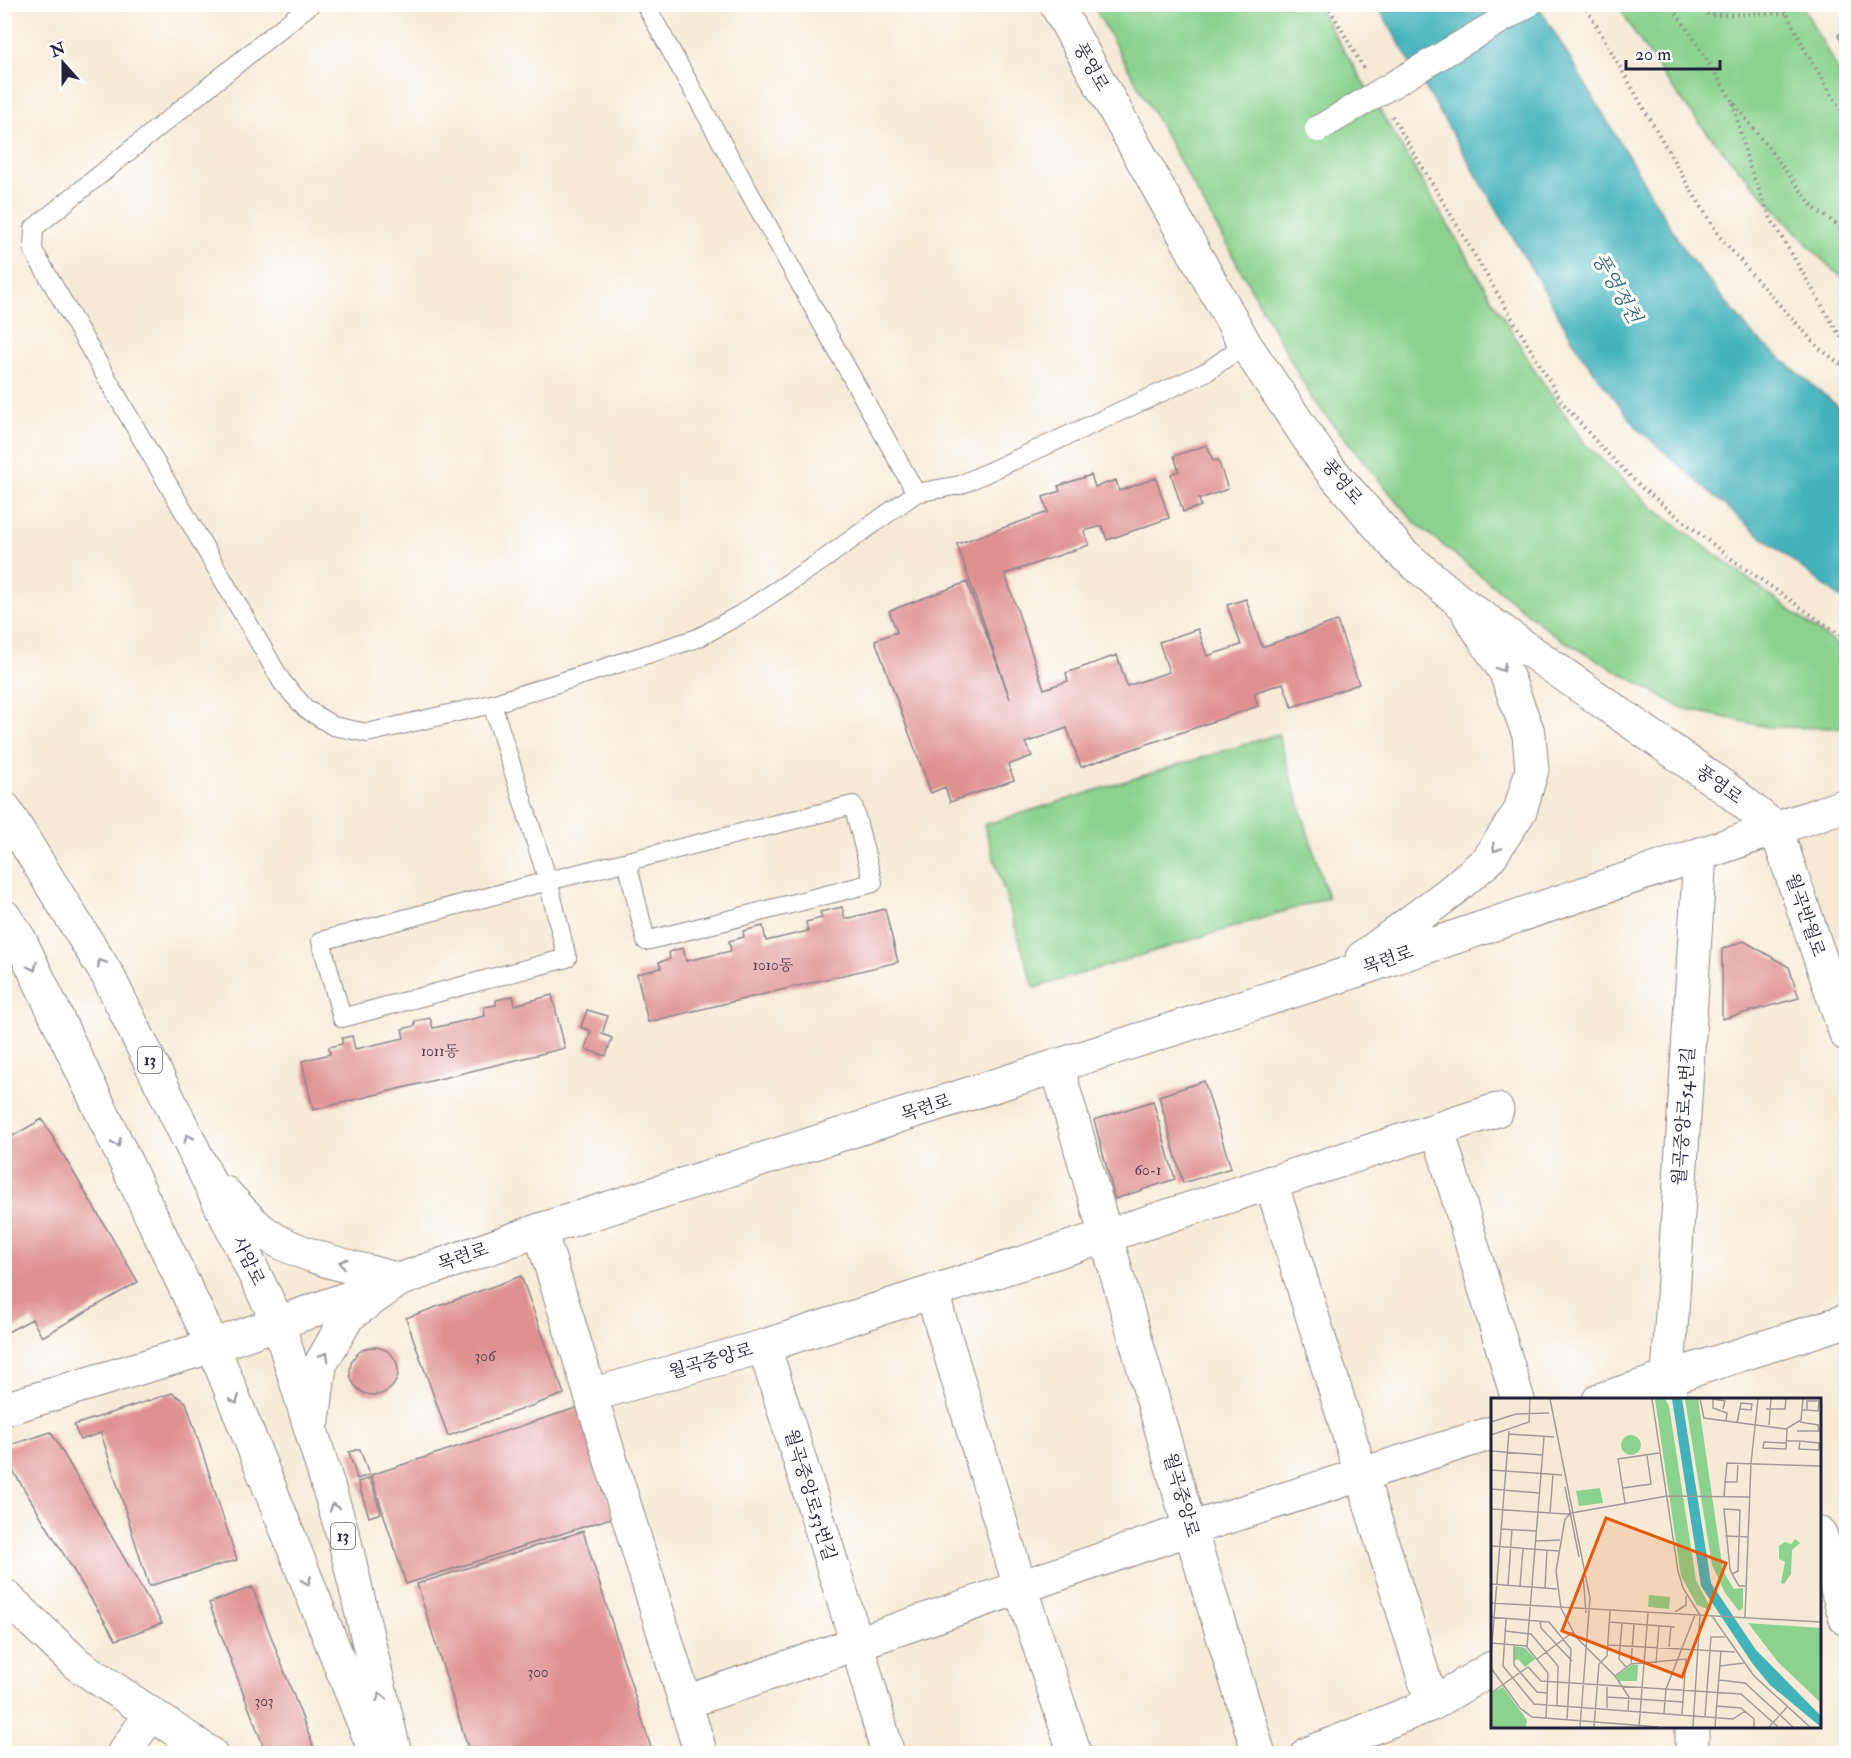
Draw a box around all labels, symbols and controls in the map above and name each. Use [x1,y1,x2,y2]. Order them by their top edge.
north arrow [33,33,93,93]
scale bar [1626,33,1720,71]
text: N [47,38,69,62]
street label: 풍영로 [1068,39,1114,95]
text: 20 m [1635,43,1671,66]
water label: 풍영정천 [1587,248,1648,329]
street label: 풍영로 [1317,454,1367,510]
one-way arrow [1495,662,1506,672]
street label: 풍영로 [1691,760,1747,810]
one-way arrow [1492,842,1503,853]
street label: 월곡반월로 [1780,870,1830,960]
street label: 목련로 [1360,941,1416,979]
house number: 1010동 [753,956,794,975]
one-way arrow [96,959,108,969]
one-way arrow [25,961,37,972]
house number: 1011동 [421,1042,460,1061]
street label: 월곡중앙로54번길 [1668,1046,1700,1186]
road number: 13 [138,1047,162,1073]
street label: 목련로 [898,1089,954,1127]
one-way arrow [184,1133,195,1144]
one-way arrow [109,1137,121,1148]
house number: 60-1 [1135,1161,1161,1180]
street label: 사암로 [226,1233,270,1289]
street label: 목련로 [435,1238,491,1276]
one-way arrow [338,1258,349,1270]
street label: 월곡중앙로 [666,1338,756,1384]
house number: 306 [474,1347,497,1366]
one-way arrow [318,1352,329,1362]
one-way arrow [228,1394,240,1405]
inset map [1491,1398,1821,1728]
street label: 월곡중앙로53번길 [779,1426,841,1564]
street label: 월곡중앙로 [1158,1450,1204,1540]
one-way arrow [329,1502,341,1513]
road number: 13 [331,1523,355,1549]
one-way arrow [300,1575,312,1586]
house number: 300 [527,1663,549,1682]
house number: 303 [254,1692,274,1711]
one-way arrow [376,1692,389,1702]

